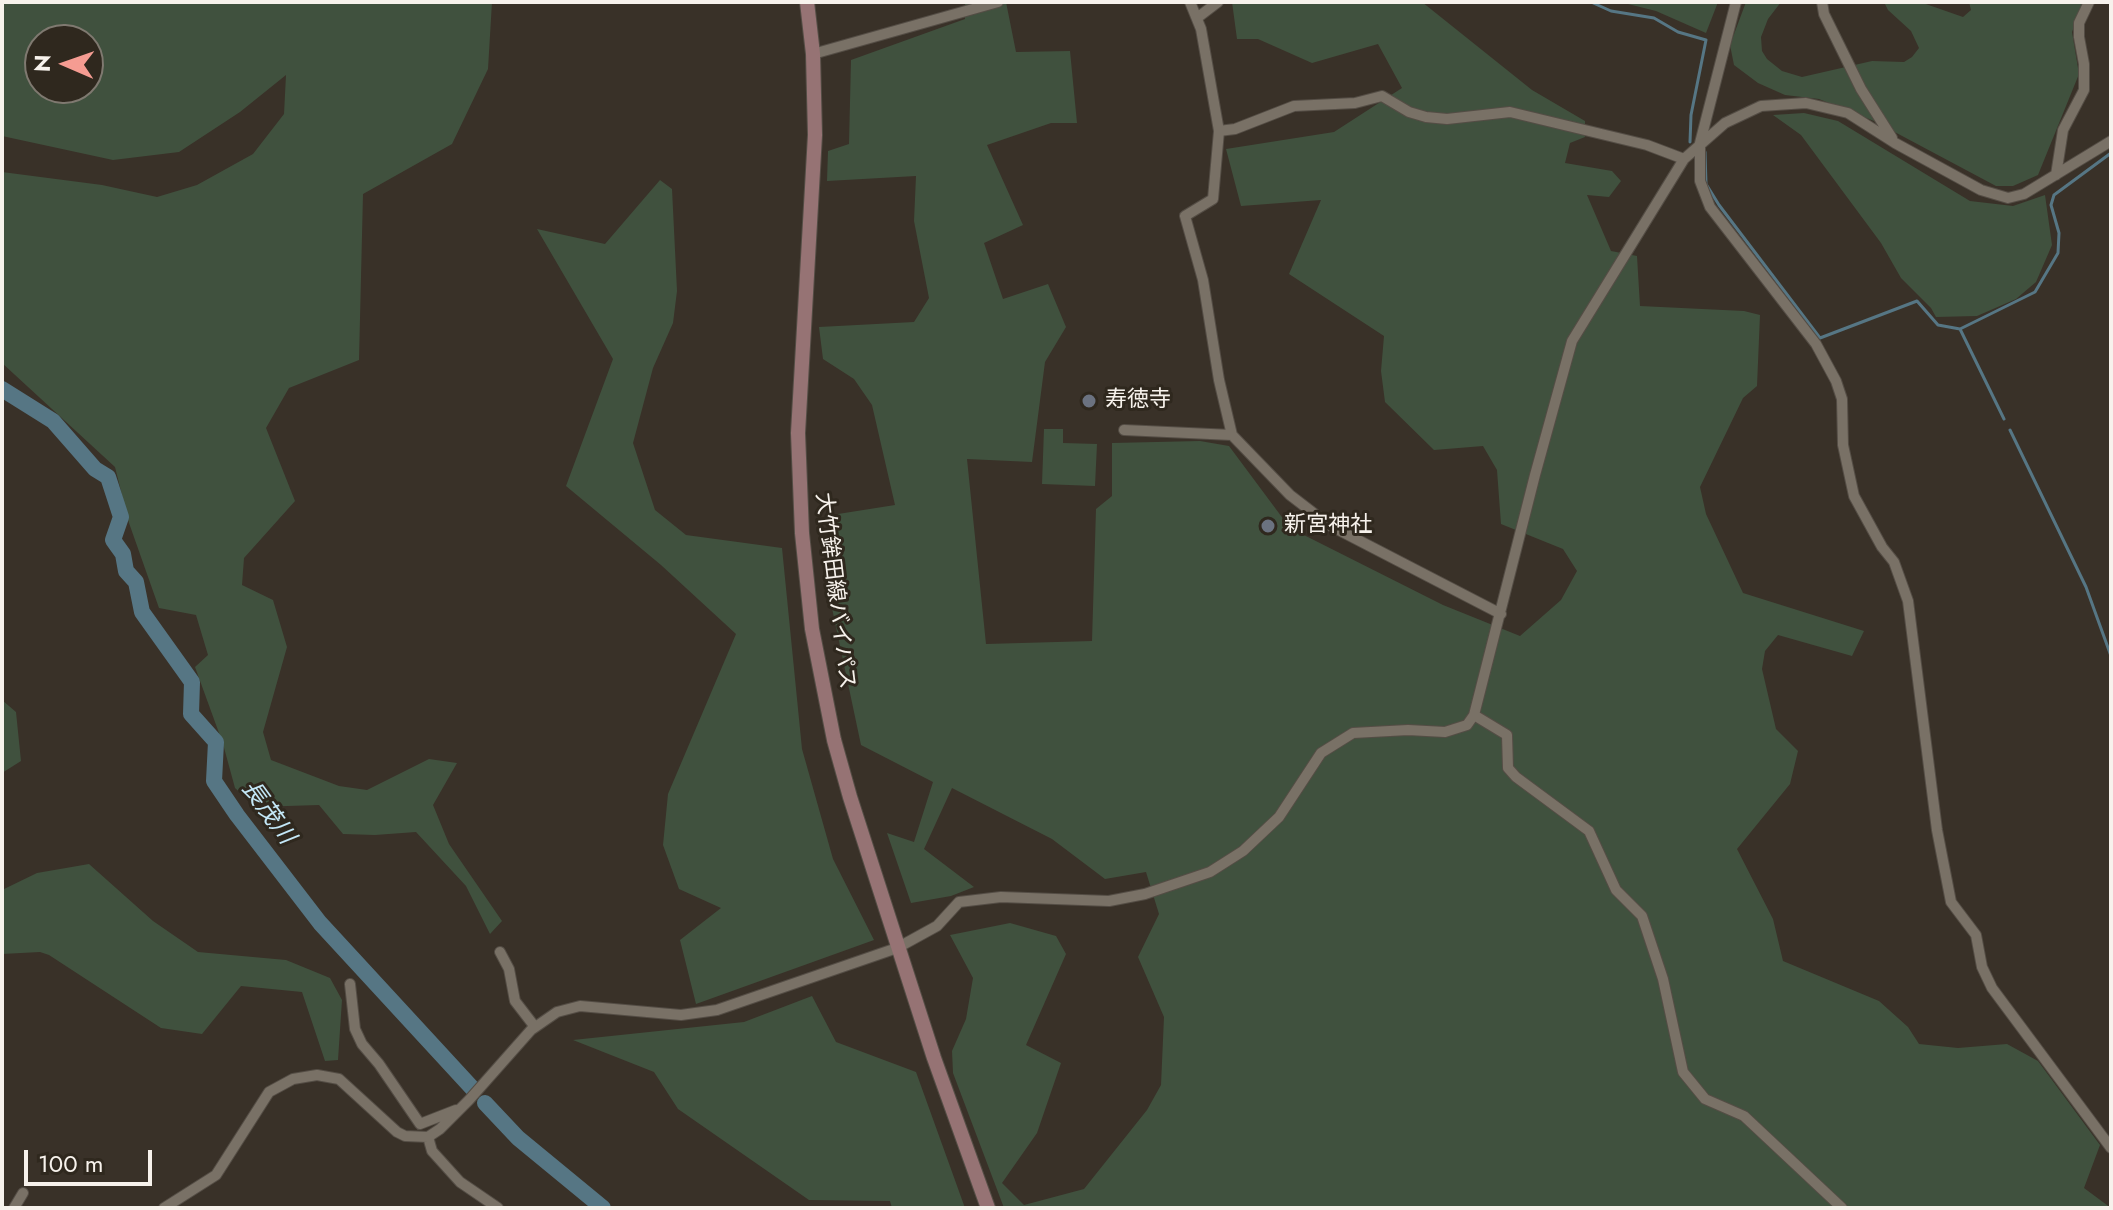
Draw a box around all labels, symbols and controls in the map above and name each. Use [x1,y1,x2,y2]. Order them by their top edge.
north arrow [24,24,104,104]
text: N [26,54,58,73]
place label: 寿徳寺 [1105,388,1171,414]
marker: 寿徳寺 [1080,392,1098,410]
street label: 大竹鉾田線バイパス [809,491,859,691]
place label: 新宮神社 [1284,513,1372,539]
marker: 新宮神社 [1259,517,1277,535]
water label: 長茂川 [234,775,300,851]
scale bar [28,1134,156,1184]
text: 100 m [38,1146,104,1181]

